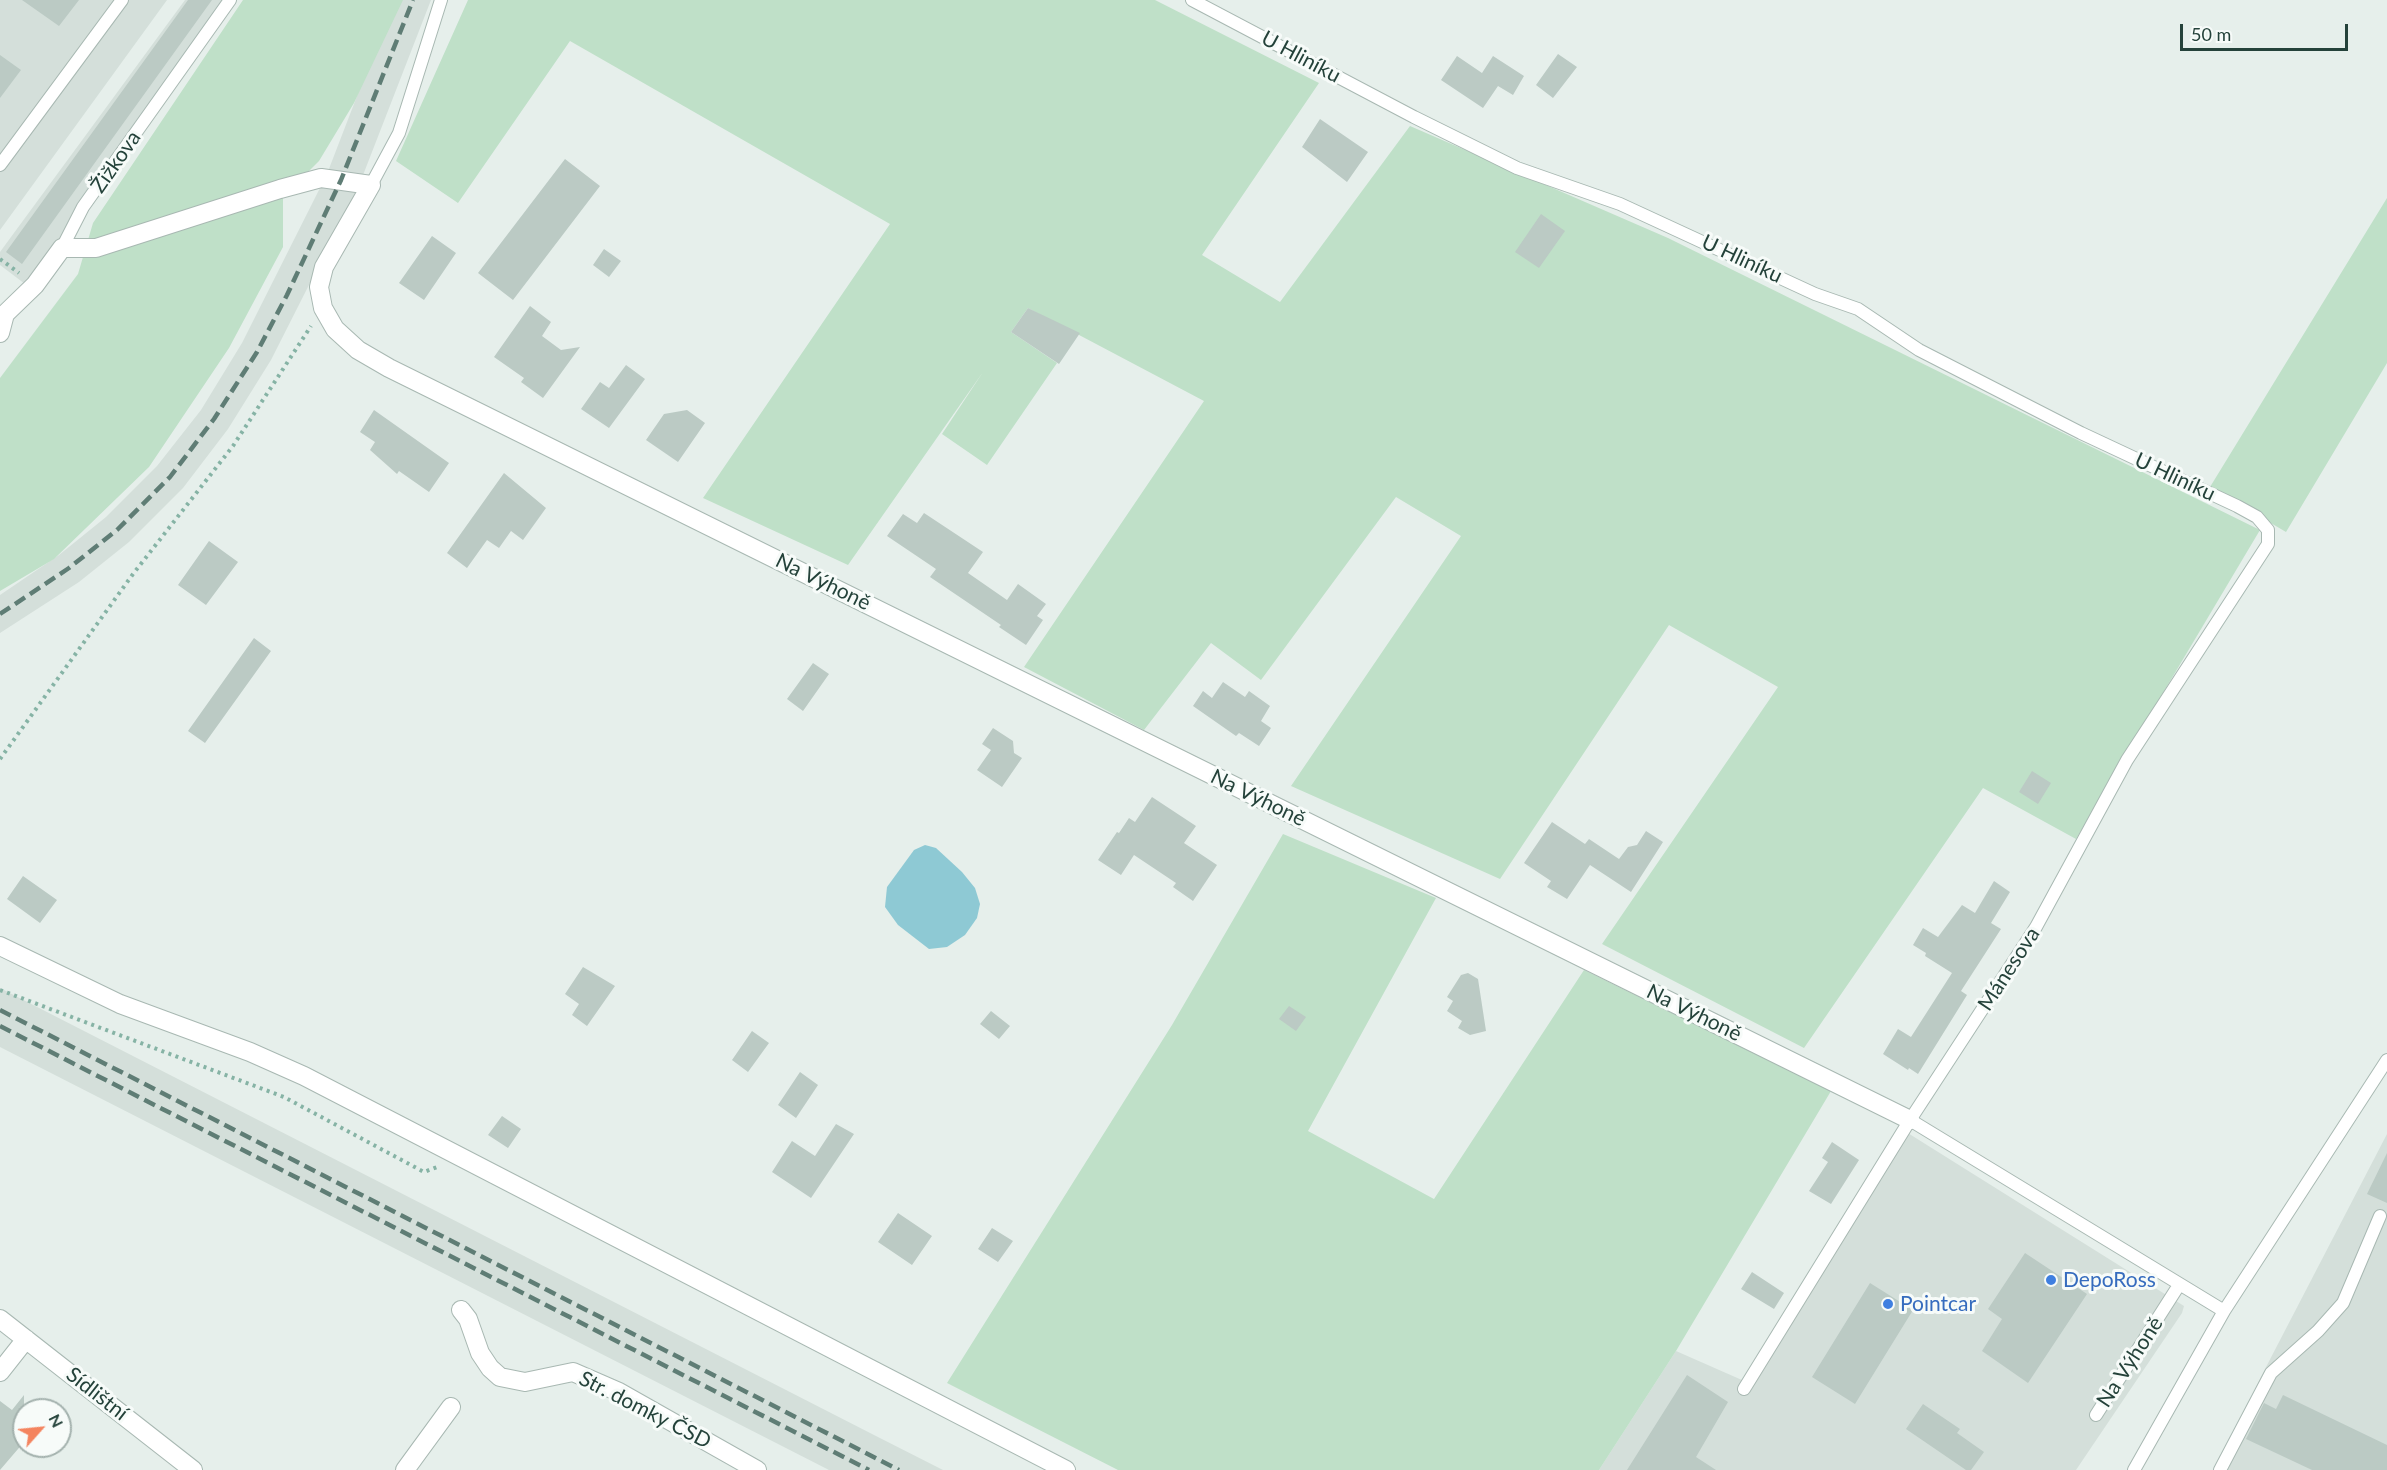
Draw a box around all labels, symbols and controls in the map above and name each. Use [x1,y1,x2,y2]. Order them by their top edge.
scale bar [2183,12,2351,50]
text: 50 m [2191,23,2231,45]
street label: U Hliníku [1257,26,1345,88]
street label: Žižkova [86,126,146,198]
street label: U Hliníku [1698,229,1786,289]
street label: U Hliníku [2131,447,2219,507]
street label: Na Výhoně [771,548,875,616]
street label: Na Výhoně [1206,764,1310,832]
street label: Mánesova [1973,923,2045,1015]
street label: Na Výhoně [1642,979,1746,1047]
place label: DepoRoss [2063,1267,2156,1293]
marker: DepoRoss [2044,1273,2058,1287]
place label: Pointcar [1900,1291,1976,1317]
marker: Pointcar [1881,1297,1895,1311]
street label: Na Výhoně [2092,1312,2168,1412]
street label: Sídlištní [61,1362,133,1426]
street label: Str. domky ČSD [575,1366,715,1454]
north arrow [12,1398,72,1458]
text: N [45,1411,68,1430]

